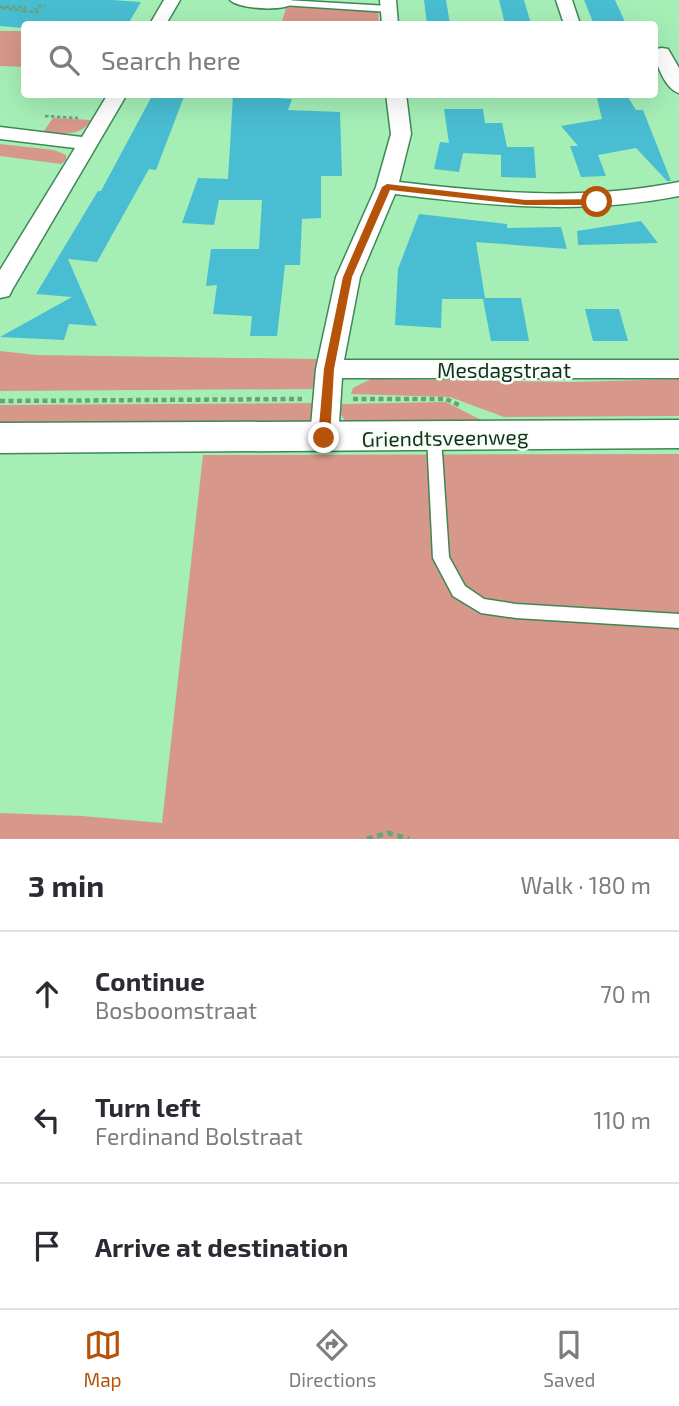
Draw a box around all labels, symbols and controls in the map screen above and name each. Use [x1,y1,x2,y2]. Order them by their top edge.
search box [21,21,658,98]
icon: search [45,41,83,79]
text: Search here [101,44,241,75]
route start [581,186,612,217]
street label: Mesdagstraat [437,357,571,382]
route end [308,422,339,453]
street label: Griendtsveenweg [361,423,529,451]
text: 3 min [28,867,104,903]
text: Walk · 180 m [521,871,651,899]
text: Continue [95,965,205,996]
icon: ahead [28,975,66,1013]
text: 70 m [600,980,651,1008]
text: Bosboomstraat [95,996,257,1024]
text: Turn left [95,1091,201,1122]
icon: left [28,1101,66,1139]
text: 110 m [594,1106,651,1134]
text: Ferdinand Bolstraat [95,1122,303,1150]
icon: arrive [28,1227,66,1265]
text: Arrive at destination [95,1231,348,1262]
tab: Map [84,1326,122,1391]
tab: Directions [289,1326,376,1391]
tab: Saved [543,1326,595,1391]

